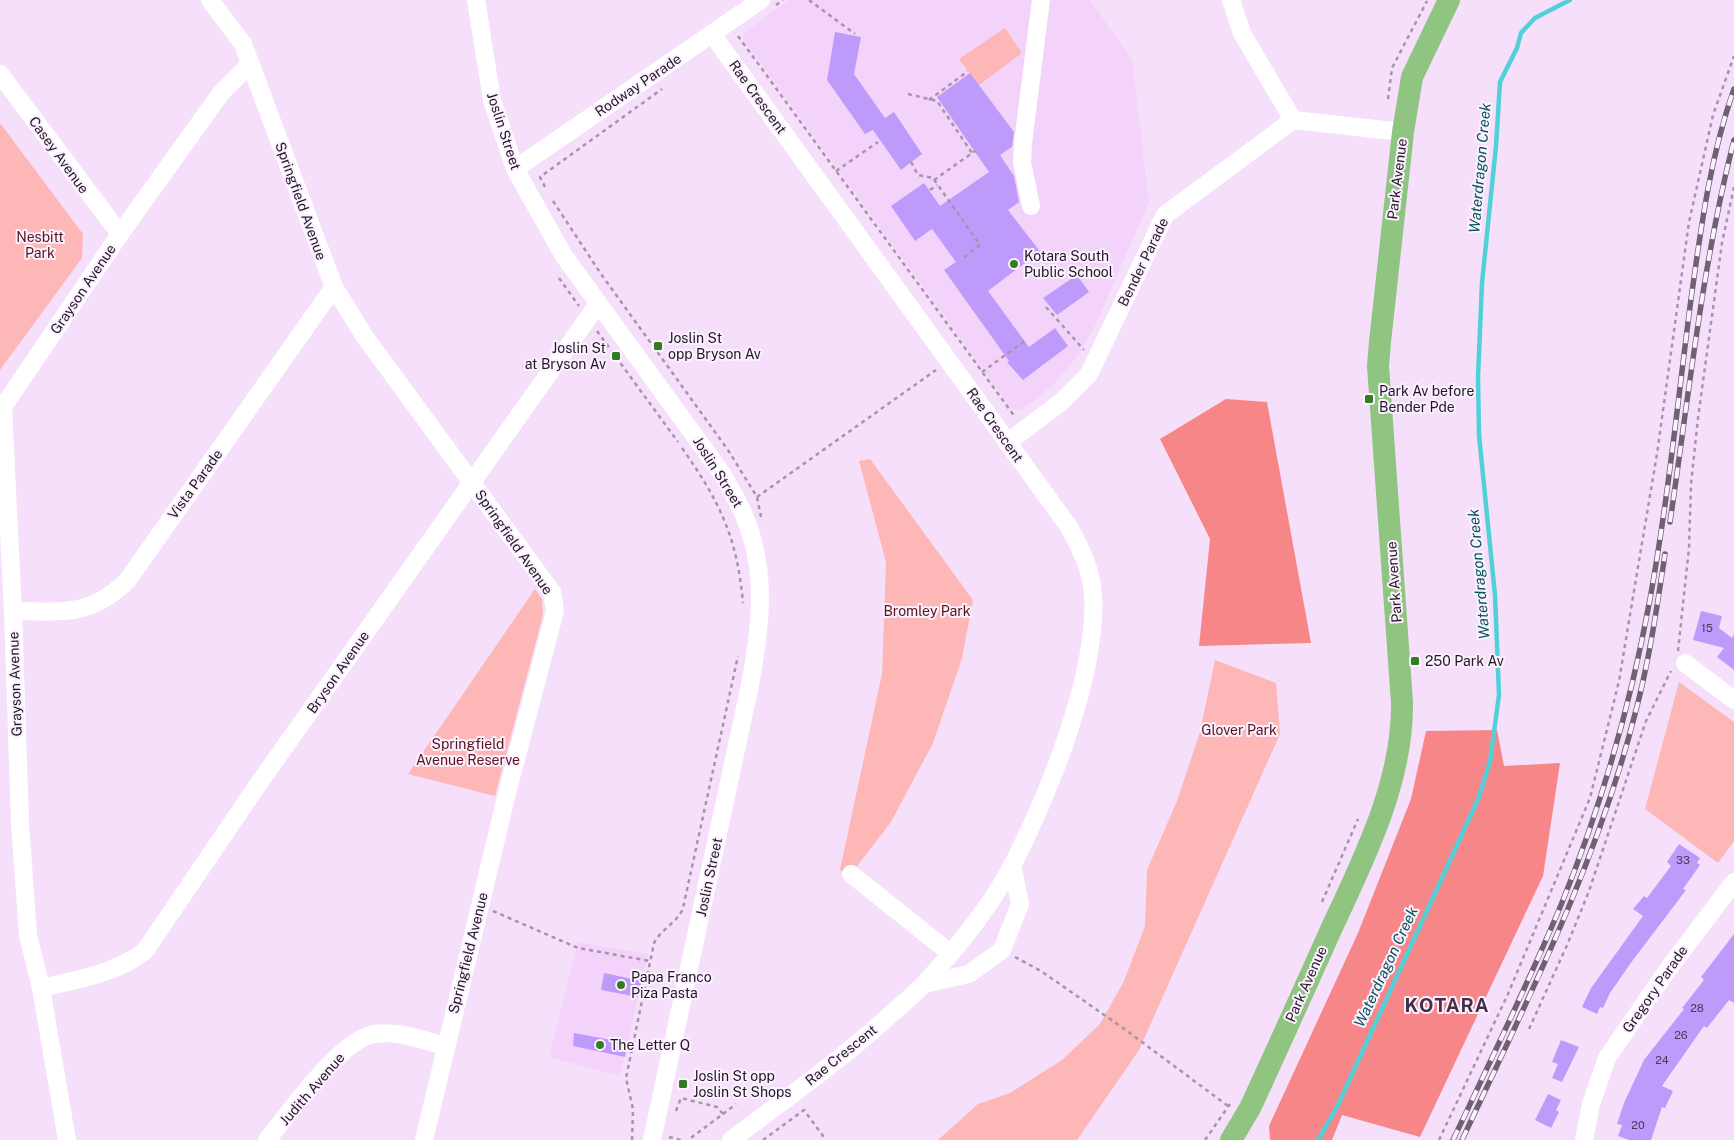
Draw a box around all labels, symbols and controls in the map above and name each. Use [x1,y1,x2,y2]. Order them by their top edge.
street label: Rodway Parade [592,50,684,120]
street label: Rae Crescent [726,57,790,137]
street label: Joslin Street [484,90,524,172]
water label: Waterdragon Creek [1465,101,1494,234]
street label: Casey Avenue [26,113,92,197]
street label: Park Avenue [1384,138,1410,220]
street label: Springfield Avenue [272,140,330,262]
street label: Bender Parade [1115,215,1171,309]
park label: Nesbitt Park [16,229,64,261]
street label: Grayson Avenue [47,241,119,337]
place label: Kotara South Public School [1024,248,1113,280]
marker: Kotara South Public School [1008,258,1020,270]
place label: Joslin St opp Bryson Av [668,330,761,362]
place label: Joslin St at Bryson Av [525,340,606,372]
marker: Joslin St opp Bryson Av [652,340,664,352]
marker: Joslin St at Bryson Av [610,350,622,362]
place label: Park Av before Bender Pde [1379,383,1475,415]
street label: Rae Crescent [963,385,1027,465]
marker: Park Av before Bender Pde [1363,393,1375,405]
street label: Joslin Street [690,434,746,510]
street label: Vista Parade [164,446,226,522]
street label: Springfield Avenue [472,487,556,598]
water label: Waterdragon Creek [1464,507,1493,640]
street label: Park Avenue [1383,541,1405,623]
park label: Bromley Park [883,603,971,619]
house number: 15 [1701,622,1713,634]
street label: Bryson Avenue [304,628,372,716]
street label: Grayson Avenue [5,631,25,737]
place label: 250 Park Av [1425,653,1504,669]
marker: 250 Park Av [1409,655,1421,667]
park label: Glover Park [1201,722,1277,738]
park label: Springfield Avenue Reserve [416,736,520,768]
street label: Joslin Street [693,836,725,918]
house number: 33 [1676,854,1690,866]
street label: Springfield Avenue [445,891,491,1015]
water label: Waterdragon Creek [1350,903,1421,1030]
street label: Gregory Parade [1619,943,1691,1035]
street label: Park Avenue [1282,944,1330,1024]
place label: Papa Franco Piza Pasta [631,969,712,1001]
marker: Papa Franco Piza Pasta [615,979,627,991]
district label: KOTARA [1404,994,1490,1016]
house number: 28 [1690,1002,1704,1014]
street label: Rae Crescent [802,1021,880,1089]
house number: 26 [1674,1029,1688,1041]
place label: The Letter Q [610,1037,690,1053]
marker: The Letter Q [594,1039,606,1051]
street label: Judith Avenue [276,1050,348,1128]
house number: 24 [1655,1054,1669,1066]
place label: Joslin St opp Joslin St Shops [693,1068,791,1100]
marker: Joslin St opp Joslin St Shops [677,1078,689,1090]
house number: 20 [1631,1119,1645,1131]

